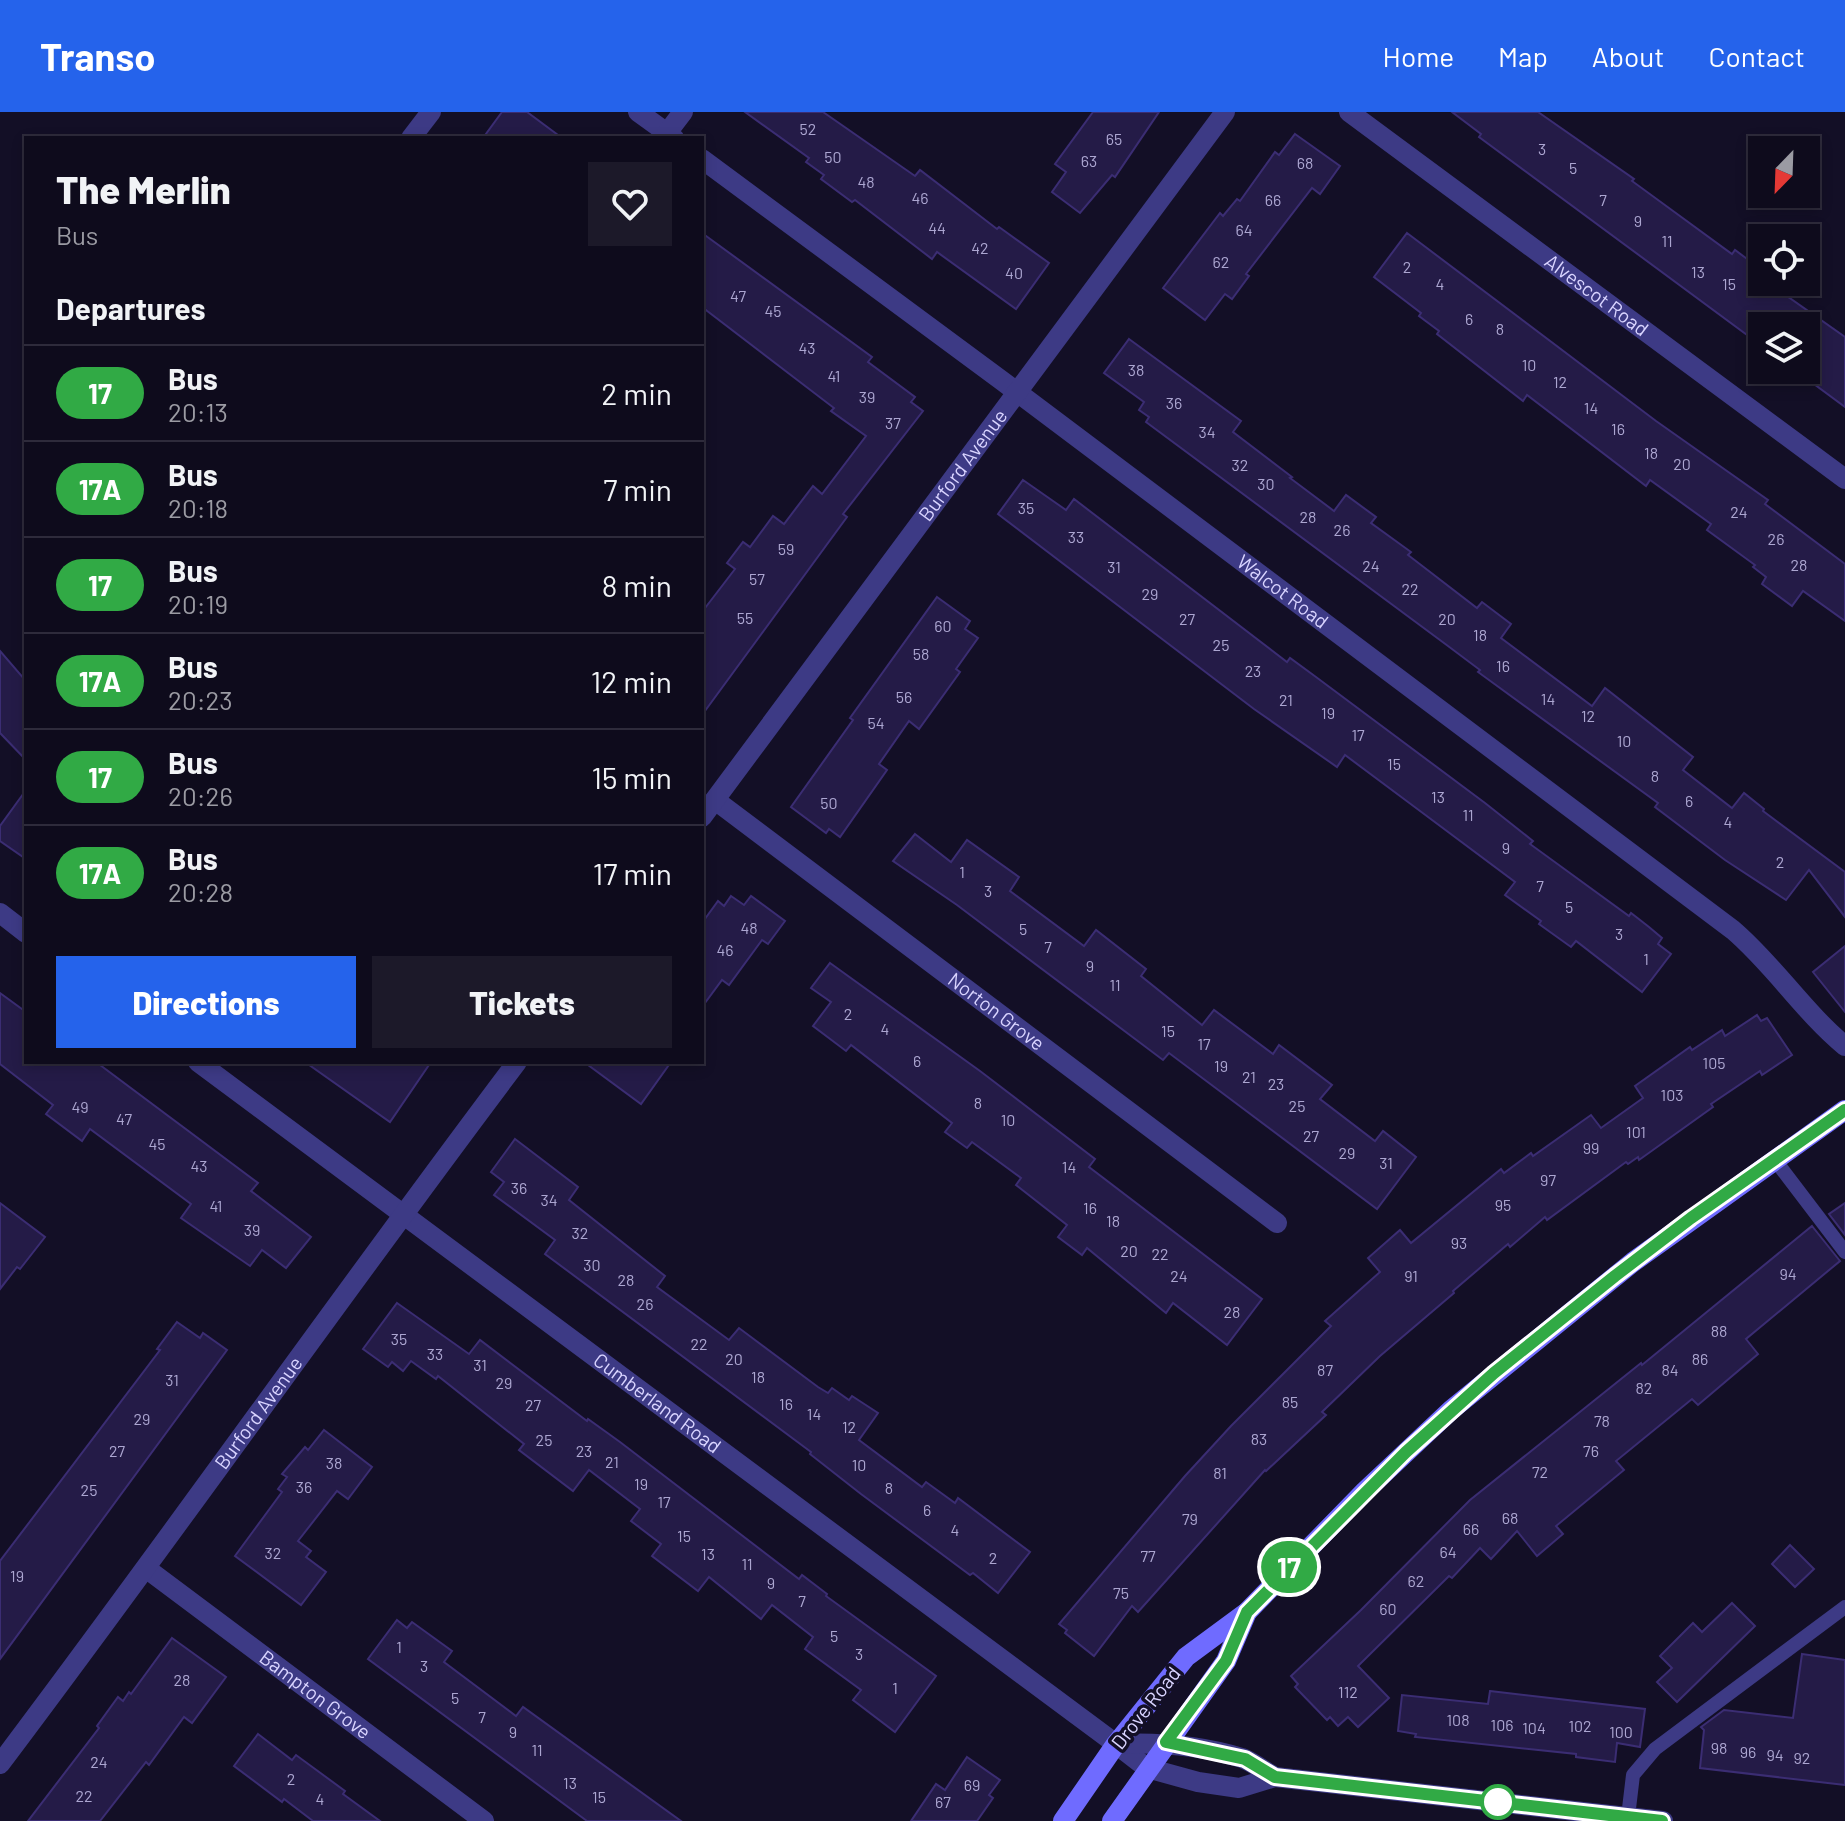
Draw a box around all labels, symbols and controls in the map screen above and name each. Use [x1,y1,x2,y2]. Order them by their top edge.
text: Transo [40,33,155,79]
text: Home [1383,39,1454,73]
text: Map [1498,39,1548,73]
text: About [1592,39,1664,73]
text: Contact [1708,39,1805,73]
house number: 52 [800,119,816,138]
house number: 65 [1106,129,1122,148]
north arrow [1748,136,1820,208]
map controls [1748,136,1820,384]
house number: 3 [1538,139,1546,158]
house number: 50 [824,147,842,166]
house number: 63 [1081,151,1097,170]
house number: 68 [1297,153,1313,172]
house number: 5 [1569,158,1577,177]
button: heart [588,162,672,246]
text: The Merlin [56,166,231,212]
house number: 48 [857,172,875,191]
house number: 46 [911,188,929,207]
house number: 66 [1265,190,1281,209]
house number: 7 [1599,190,1607,209]
house number: 9 [1634,211,1642,230]
house number: 44 [928,218,946,237]
text: Bus [56,219,98,250]
house number: 64 [1235,220,1253,239]
button: locate [1748,224,1820,296]
house number: 11 [1661,231,1673,250]
house number: 42 [971,238,989,257]
street label: Alvescot Road [1541,248,1654,341]
house number: 62 [1213,252,1229,271]
house number: 2 [1403,257,1411,276]
house number: 13 [1691,262,1705,281]
house number: 40 [1005,263,1023,282]
house number: 4 [1436,274,1444,293]
house number: 15 [1722,274,1736,293]
house number: 47 [730,286,746,305]
text: Departures [56,290,206,326]
house number: 45 [764,301,782,320]
house number: 6 [1465,309,1473,328]
button: layers [1748,312,1820,384]
house number: 8 [1496,319,1504,338]
house number: 43 [798,338,816,357]
house number: 10 [1522,355,1536,374]
text: Bus [168,360,218,396]
house number: 38 [1128,360,1144,379]
house number: 41 [828,366,840,385]
house number: 12 [1553,372,1567,391]
text: 2 min [601,375,672,411]
text: 17 [88,376,112,410]
house number: 39 [859,387,875,406]
house number: 36 [1166,393,1182,412]
text: 20:13 [168,396,228,427]
house number: 14 [1584,398,1598,417]
street label: Burford Avenue [913,404,1012,525]
house number: 37 [885,413,901,432]
house number: 16 [1611,419,1625,438]
house number: 34 [1198,422,1216,441]
house number: 18 [1644,443,1658,462]
house number: 20 [1673,454,1691,473]
house number: 32 [1232,455,1248,474]
text: Bus [168,456,218,492]
text: 7 min [603,471,672,507]
text: 17A [79,472,121,506]
house number: 30 [1257,474,1275,493]
text: 20:18 [168,492,228,523]
house number: 35 [1018,498,1034,517]
house number: 24 [1730,502,1748,521]
house number: 28 [1300,507,1316,526]
house number: 26 [1334,520,1350,539]
house number: 33 [1068,527,1084,546]
house number: 26 [1768,529,1784,548]
house number: 59 [778,539,794,558]
street label: Walcot Road [1233,549,1334,633]
text: Bus [168,552,218,588]
house number: 28 [1791,555,1807,574]
house number: 24 [1362,556,1380,575]
house number: 31 [1107,557,1121,576]
text: 8 min [602,567,672,603]
text: 17 [88,568,112,602]
house number: 57 [749,569,765,588]
house number: 22 [1401,579,1419,598]
house number: 29 [1142,584,1158,603]
text: 20:19 [168,588,228,619]
house number: 55 [737,608,753,627]
house number: 27 [1179,609,1195,628]
house number: 20 [1438,609,1456,628]
house number: 60 [934,616,952,635]
house number: 18 [1473,625,1487,644]
house number: 25 [1213,635,1229,654]
house number: 58 [913,644,929,663]
text: Bus [168,648,218,684]
house number: 16 [1496,656,1510,675]
house number: 23 [1245,661,1261,680]
text: 12 min [591,663,672,699]
text: 17A [79,664,121,698]
text: 20:23 [168,684,233,715]
house number: 56 [896,687,912,706]
house number: 14 [1541,689,1555,708]
house number: 21 [1279,690,1293,709]
house number: 19 [1321,703,1335,722]
house number: 12 [1581,706,1595,725]
house number: 54 [867,713,885,732]
house number: 17 [1351,725,1365,744]
house number: 10 [1617,731,1631,750]
text: Bus [168,744,218,780]
house number: 15 [1387,754,1401,773]
text: 15 min [591,759,672,795]
text: 17 [88,760,112,794]
house number: 8 [1651,766,1659,785]
text: 20:26 [168,780,233,811]
house number: 13 [1431,787,1445,806]
house number: 6 [1685,791,1693,810]
house number: 50 [820,793,838,812]
house number: 11 [1462,805,1474,824]
house number: 4 [1724,812,1732,831]
house number: 9 [1502,838,1510,857]
text: Bus [168,840,218,876]
house number: 2 [1776,852,1784,871]
text: 17 min [593,855,672,891]
text: 17A [79,856,121,890]
house number: 1 [959,862,965,881]
text: 20:28 [168,876,233,907]
house number: 7 [1536,876,1544,895]
house number: 3 [984,881,992,900]
house number: 5 [1565,897,1573,916]
house number: 48 [740,918,758,937]
house number: 5 [1019,919,1027,938]
house number: 3 [1615,924,1623,943]
house number: 7 [1044,937,1052,956]
house number: 46 [716,940,734,959]
house number: 1 [1643,949,1649,968]
button: Directions [56,956,356,1048]
button: Tickets [372,956,672,1048]
house number: 9 [1086,956,1094,975]
street label: Norton Grove [944,967,1050,1055]
house number: 11 [1109,975,1121,994]
house number: 2 [844,1004,852,1023]
house number: 4 [881,1019,889,1038]
house number: 15 [1161,1021,1175,1040]
house number: 17 [1197,1034,1211,1053]
house number: 6 [913,1051,921,1070]
house number: 105 [1703,1053,1725,1072]
house number: 19 [1214,1056,1228,1075]
house number: 21 [1242,1067,1256,1086]
house number: 23 [1268,1074,1284,1093]
house number: 103 [1661,1085,1683,1104]
house number: 8 [974,1093,982,1112]
house number: 25 [1289,1096,1305,1115]
house number: 49 [71,1097,89,1116]
house number: 47 [116,1109,132,1128]
house number: 10 [1001,1110,1015,1129]
house number: 101 [1626,1122,1646,1141]
house number: 27 [1303,1126,1319,1145]
house number: 45 [148,1134,166,1153]
house number: 99 [1583,1138,1599,1157]
house number: 29 [1339,1143,1355,1162]
house number: 31 [1379,1153,1393,1172]
house number: 43 [190,1156,208,1175]
house number: 14 [1062,1157,1076,1176]
house number: 97 [1540,1170,1556,1189]
house number: 36 [511,1178,527,1197]
house number: 34 [540,1190,558,1209]
house number: 95 [1495,1195,1511,1214]
house number: 41 [210,1196,222,1215]
house number: 16 [1083,1198,1097,1217]
house number: 18 [1106,1211,1120,1230]
house number: 39 [244,1220,260,1239]
house number: 32 [572,1223,588,1242]
house number: 93 [1451,1233,1467,1252]
house number: 20 [1120,1241,1138,1260]
house number: 22 [1151,1244,1169,1263]
house number: 30 [583,1255,601,1274]
house number: 94 [1779,1264,1797,1283]
house number: 24 [1170,1266,1188,1285]
house number: 91 [1404,1266,1418,1285]
house number: 28 [618,1270,634,1289]
house number: 26 [637,1294,653,1313]
house number: 28 [1224,1302,1240,1321]
house number: 88 [1711,1321,1727,1340]
house number: 35 [391,1329,407,1348]
house number: 22 [690,1334,708,1353]
house number: 33 [427,1344,443,1363]
street label: Cumberland Road [589,1347,726,1458]
house number: 20 [725,1349,743,1368]
house number: 86 [1692,1349,1708,1368]
street label: Burford Avenue [209,1351,307,1473]
house number: 31 [473,1355,487,1374]
house number: 87 [1317,1360,1333,1379]
house number: 84 [1661,1360,1679,1379]
house number: 18 [751,1367,765,1386]
house number: 31 [165,1370,179,1389]
house number: 29 [496,1373,512,1392]
house number: 82 [1636,1378,1652,1397]
house number: 85 [1282,1392,1298,1411]
house number: 16 [779,1394,793,1413]
house number: 27 [525,1395,541,1414]
house number: 14 [807,1404,821,1423]
house number: 29 [134,1409,150,1428]
house number: 78 [1594,1411,1610,1430]
house number: 12 [842,1417,856,1436]
house number: 83 [1251,1429,1267,1448]
house number: 25 [536,1430,552,1449]
house number: 27 [109,1441,125,1460]
house number: 23 [576,1441,592,1460]
house number: 76 [1583,1441,1599,1460]
house number: 21 [605,1452,619,1471]
house number: 38 [326,1453,342,1472]
house number: 10 [852,1455,866,1474]
house number: 72 [1532,1462,1548,1481]
house number: 81 [1213,1463,1227,1482]
house number: 19 [634,1474,648,1493]
house number: 36 [296,1477,312,1496]
house number: 8 [885,1478,893,1497]
house number: 25 [81,1480,97,1499]
house number: 17 [657,1492,671,1511]
house number: 6 [923,1500,931,1519]
house number: 68 [1502,1508,1518,1527]
house number: 79 [1182,1509,1198,1528]
house number: 66 [1463,1519,1479,1538]
house number: 4 [951,1520,959,1539]
house number: 15 [677,1526,691,1545]
line badge: 17 [1253,1541,1325,1593]
house number: 64 [1439,1542,1457,1561]
house number: 32 [265,1543,281,1562]
house number: 13 [701,1544,715,1563]
house number: 77 [1140,1546,1156,1565]
house number: 2 [989,1548,997,1567]
text: 17 [1277,1550,1301,1584]
house number: 11 [741,1554,753,1573]
house number: 19 [10,1566,24,1585]
house number: 62 [1408,1571,1424,1590]
house number: 9 [767,1573,775,1592]
house number: 75 [1113,1583,1129,1602]
house number: 7 [798,1591,806,1610]
house number: 60 [1379,1599,1397,1618]
house number: 5 [830,1626,838,1645]
house number: 1 [396,1637,402,1656]
house number: 3 [855,1644,863,1663]
street label: Bampton Grove [255,1645,376,1743]
house number: 3 [420,1656,428,1675]
street label: Drove Road [1106,1661,1185,1753]
house number: 28 [174,1670,190,1689]
house number: 1 [892,1678,898,1697]
house number: 112 [1338,1682,1358,1701]
house number: 5 [451,1688,459,1707]
house number: 7 [478,1707,486,1726]
house number: 108 [1447,1710,1469,1729]
house number: 106 [1491,1715,1513,1734]
house number: 102 [1568,1716,1592,1735]
house number: 104 [1522,1718,1546,1737]
house number: 9 [509,1722,517,1741]
house number: 100 [1609,1722,1633,1741]
house number: 98 [1711,1738,1727,1757]
house number: 11 [531,1740,543,1759]
house number: 96 [1740,1742,1756,1761]
house number: 94 [1766,1745,1784,1764]
house number: 92 [1794,1748,1810,1767]
house number: 24 [90,1752,108,1771]
house number: 2 [287,1769,295,1788]
house number: 13 [563,1773,577,1792]
house number: 69 [964,1775,980,1794]
unlabelled marker [1481,1785,1515,1819]
house number: 22 [75,1786,93,1805]
house number: 15 [592,1787,606,1806]
house number: 4 [316,1789,324,1808]
house number: 67 [935,1792,951,1811]

